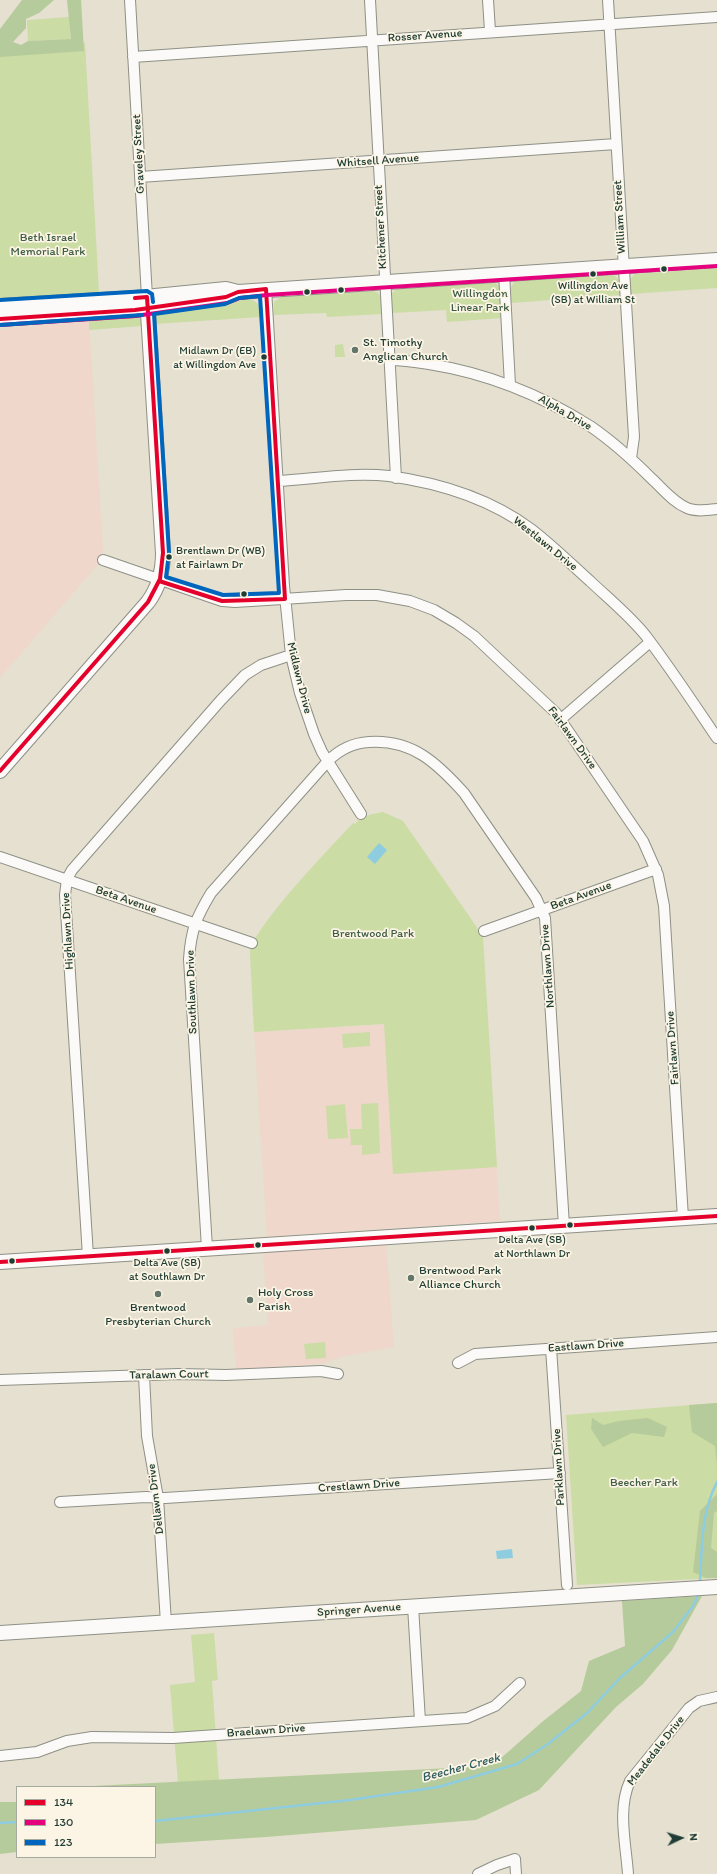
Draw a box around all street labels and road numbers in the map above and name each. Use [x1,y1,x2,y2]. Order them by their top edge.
street label: Rosser Avenue [387,26,463,46]
street label: Graveley Street [130,114,148,194]
street label: Whitsell Avenue [336,151,420,171]
street label: William Street [611,180,629,254]
street label: Kitchener Street [372,185,390,269]
street label: Alpha Drive [536,392,594,434]
street label: Westlawn Drive [510,514,580,574]
street label: Midlawn Drive [283,641,315,715]
street label: Fairlawn Drive [544,704,600,772]
street label: Beta Avenue [548,878,614,914]
street label: Beta Avenue [93,883,159,917]
street label: Highlawn Drive [59,892,77,970]
street label: Northlawn Drive [538,924,558,1008]
street label: Southlawn Drive [183,950,201,1034]
street label: Fairlawn Drive [663,1011,683,1085]
street label: Eastlawn Drive [547,1336,625,1356]
street label: Taralawn Court [129,1367,209,1383]
street label: Parklawn Drive [550,1428,568,1506]
street label: Dellawn Drive [145,1463,167,1535]
street label: Crestlawn Drive [318,1476,400,1496]
street label: Springer Avenue [317,1600,401,1620]
street label: Meadedale Drive [624,1713,688,1789]
street label: Braelawn Drive [226,1721,306,1741]

